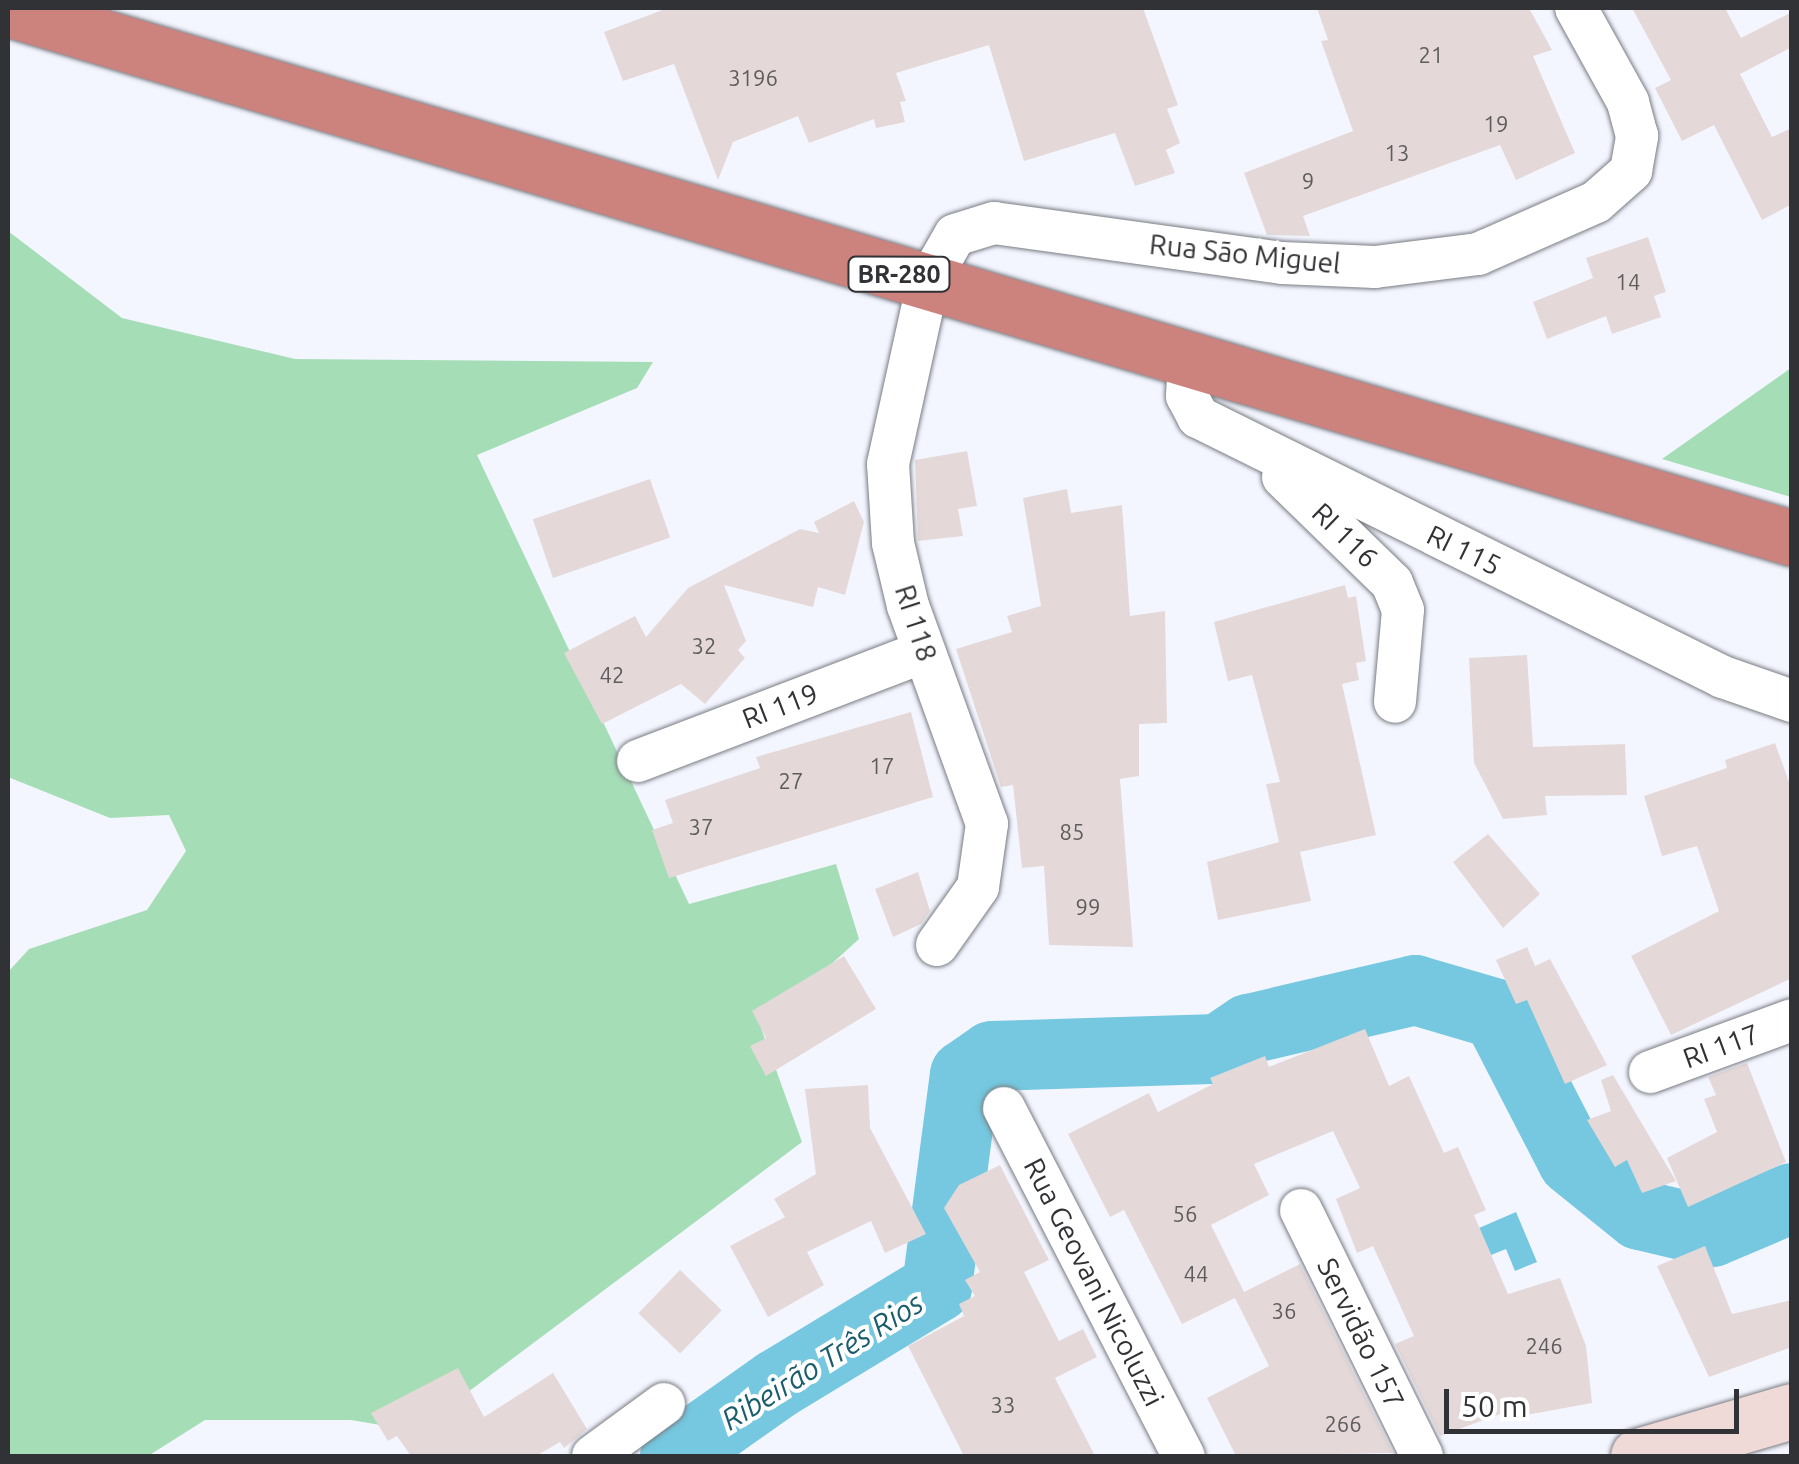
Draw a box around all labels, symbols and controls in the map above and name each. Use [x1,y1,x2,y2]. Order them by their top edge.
house number: 21 [1419,42,1443,68]
house number: 3196 [728,65,778,91]
house number: 19 [1484,111,1508,137]
house number: 13 [1385,140,1409,166]
house number: 9 [1302,168,1314,194]
street label: Rua São Miguel [1148,227,1342,281]
road number: BR-280 [846,254,952,294]
house number: 14 [1616,269,1640,295]
street label: RI 116 [1305,496,1385,574]
street label: RI 115 [1421,518,1507,582]
street label: RI 118 [888,581,944,665]
house number: 32 [692,633,716,659]
house number: 42 [600,662,624,688]
street label: RI 119 [737,676,823,736]
house number: 17 [870,753,894,779]
house number: 27 [779,768,803,794]
house number: 37 [689,814,713,840]
house number: 85 [1060,819,1084,845]
house number: 99 [1076,894,1100,920]
street label: RI 117 [1678,1017,1764,1075]
street label: Rua Geovani Nicoluzzi [1017,1152,1171,1412]
house number: 56 [1173,1201,1197,1227]
street label: Servidão 157 [1310,1252,1412,1414]
house number: 44 [1184,1261,1208,1287]
water label: Ribeirão Três Rios [714,1284,930,1438]
house number: 36 [1272,1298,1296,1324]
house number: 246 [1525,1333,1563,1359]
scale bar [1449,1369,1744,1431]
text: 50 m [1461,1389,1528,1423]
house number: 33 [991,1392,1015,1418]
house number: 266 [1324,1411,1362,1437]

